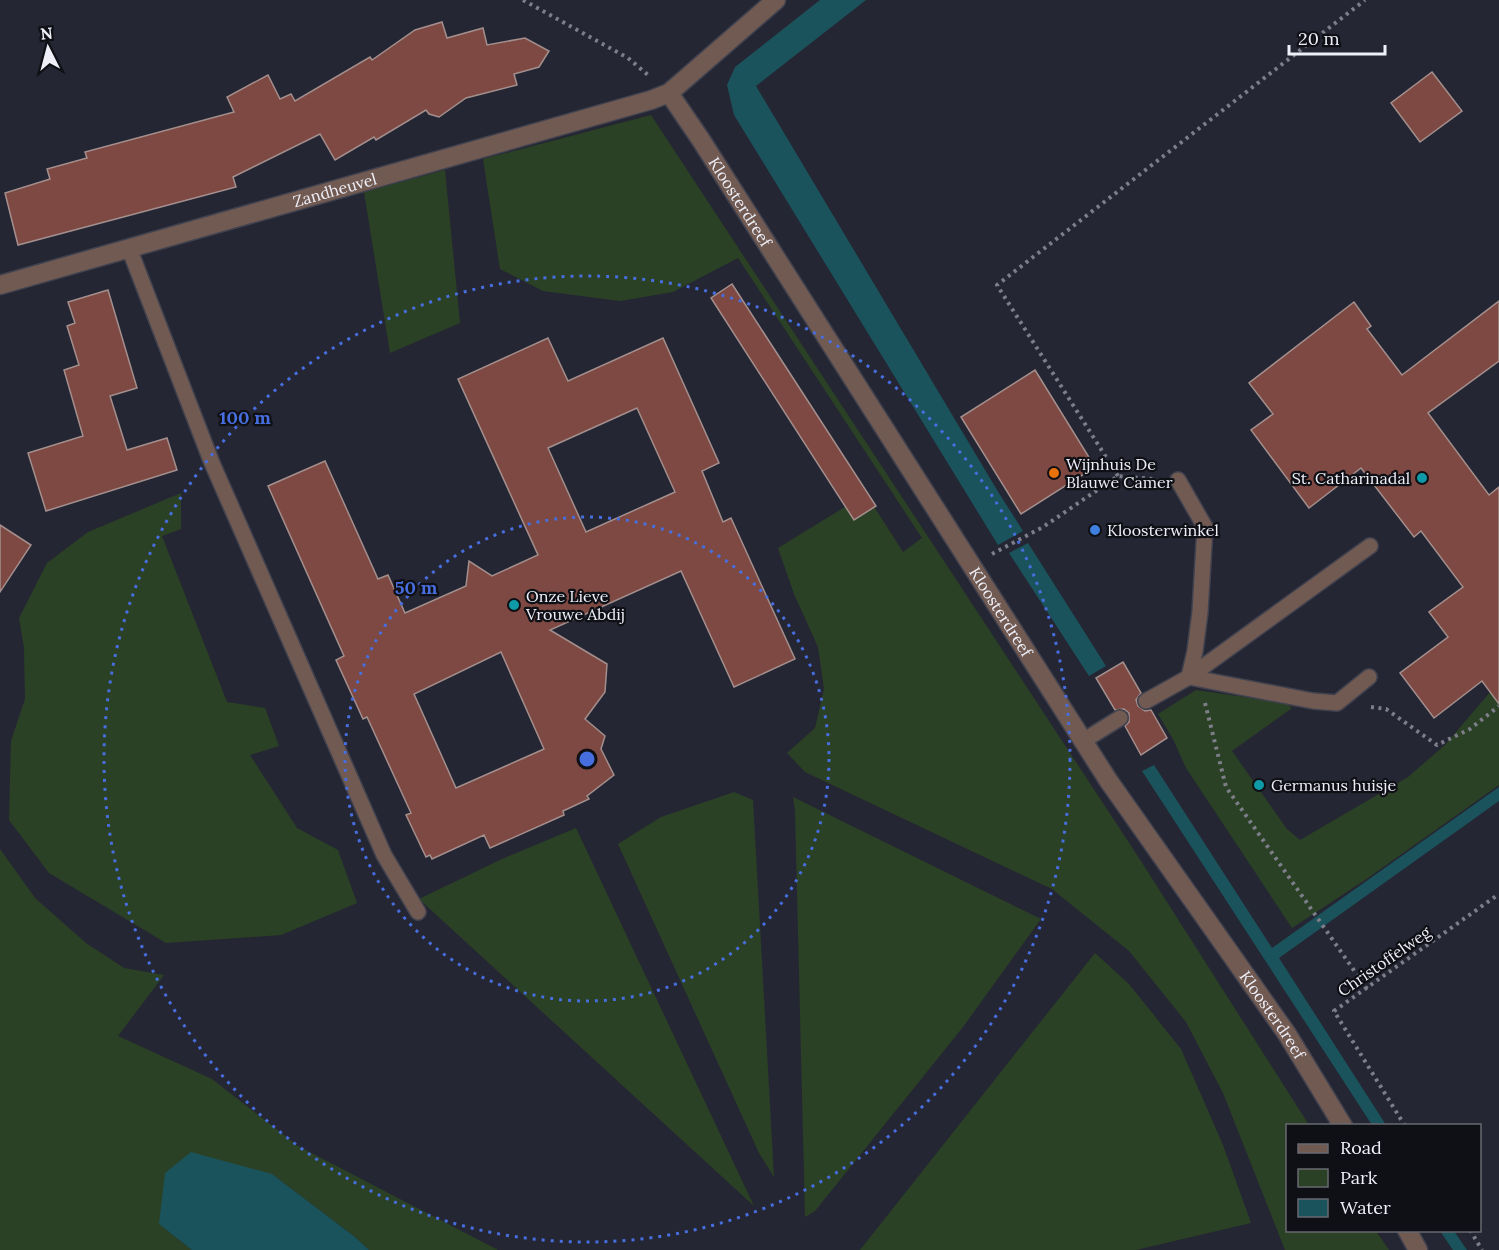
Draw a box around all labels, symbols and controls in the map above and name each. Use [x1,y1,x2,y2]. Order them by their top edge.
north arrow [18,18,78,78]
scale bar [1289,18,1385,56]
text: N [39,22,54,44]
text: 20 m [1298,27,1340,50]
street label: Kloosterdreef [704,153,777,252]
street label: Zandheuvel [291,168,379,211]
text: 100 m [219,406,271,429]
place label: Wijnhuis De Blauwe Camer [1066,454,1173,492]
marker: Wijnhuis De Blauwe Camer [1047,466,1061,480]
place label: St. Catharinadal [1292,468,1410,488]
marker: St. Catharinadal [1415,471,1429,485]
place label: Kloosterwinkel [1107,520,1219,540]
marker: Kloosterwinkel [1088,523,1102,537]
street label: Kloosterdreef [965,563,1038,662]
text: 50 m [395,576,438,599]
place label: Onze Lieve Vrouwe Abdij [525,586,625,624]
marker: Onze Lieve Vrouwe Abdij [507,598,521,612]
centre of rings [577,749,597,769]
place label: Germanus huisje [1271,775,1396,795]
marker: Germanus huisje [1252,778,1266,792]
street label: Christoffelweg [1334,921,1435,1000]
street label: Kloosterdreef [1236,967,1310,1064]
legend [1286,1124,1481,1232]
text: Road [1340,1136,1382,1159]
text: Park [1340,1166,1378,1189]
text: Water [1340,1196,1391,1219]

